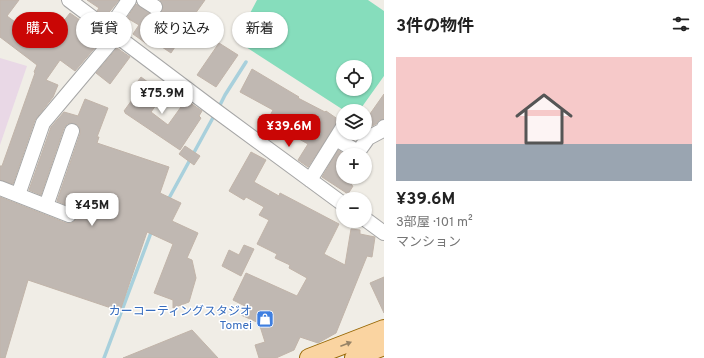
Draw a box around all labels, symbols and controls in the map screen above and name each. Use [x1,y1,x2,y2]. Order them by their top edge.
chip: 購入 [12,12,68,48]
chip: 賃貸 [76,12,132,48]
chip: 絞り込み [140,12,224,48]
chip: 新着 [232,12,288,48]
icon: filters [670,13,692,35]
text: 3件の物件 [396,16,474,38]
map controls [336,60,372,228]
button: locate [336,60,372,96]
pin: ¥75.9M [129,81,195,115]
icon: home [508,83,580,155]
text: ¥75.9M [140,86,184,102]
button: layers [336,104,372,140]
pin: ¥39.6M [256,114,322,148]
text: ¥39.6M [266,119,312,135]
button: + [336,148,372,184]
text: ¥39.6M [396,189,455,211]
button: − [336,192,372,228]
pin: ¥45M [68,193,116,227]
text: ¥45M [75,198,109,214]
text: 3部屋 · 101 m² [396,215,473,231]
text: マンション [396,235,461,251]
place label: カーコーティングスタジオ Tomei [109,304,252,334]
shop icon: カーコーティングスタジオ Tomei [255,309,275,329]
one-way arrow [340,340,352,346]

